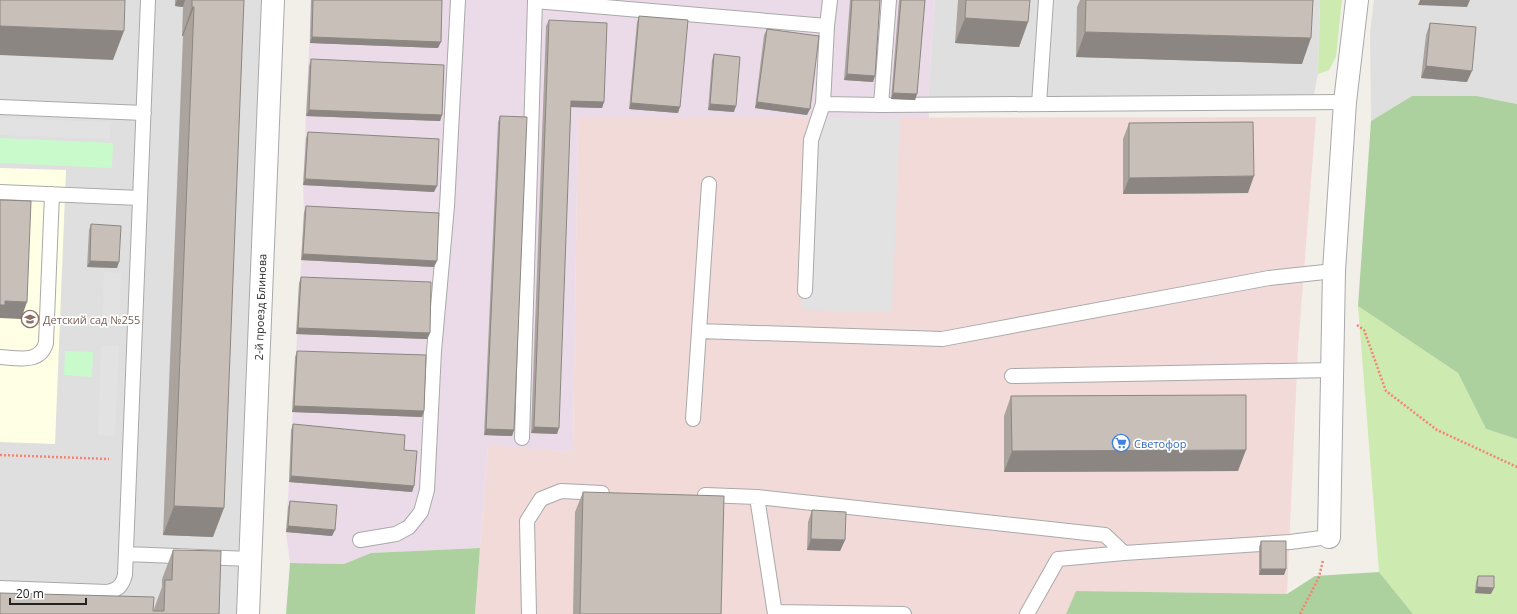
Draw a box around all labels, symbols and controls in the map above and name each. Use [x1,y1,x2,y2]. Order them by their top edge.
street label: 2-й проезд Блинова [251,253,269,361]
school or university icon: Детский сад №255 [20,309,40,329]
place label: Детский сад №255 [43,312,140,327]
supermarket icon: Светофор [1111,433,1131,453]
place label: Светофор [1134,436,1187,451]
scale bar [10,580,86,606]
text: 20 m [16,585,44,602]

